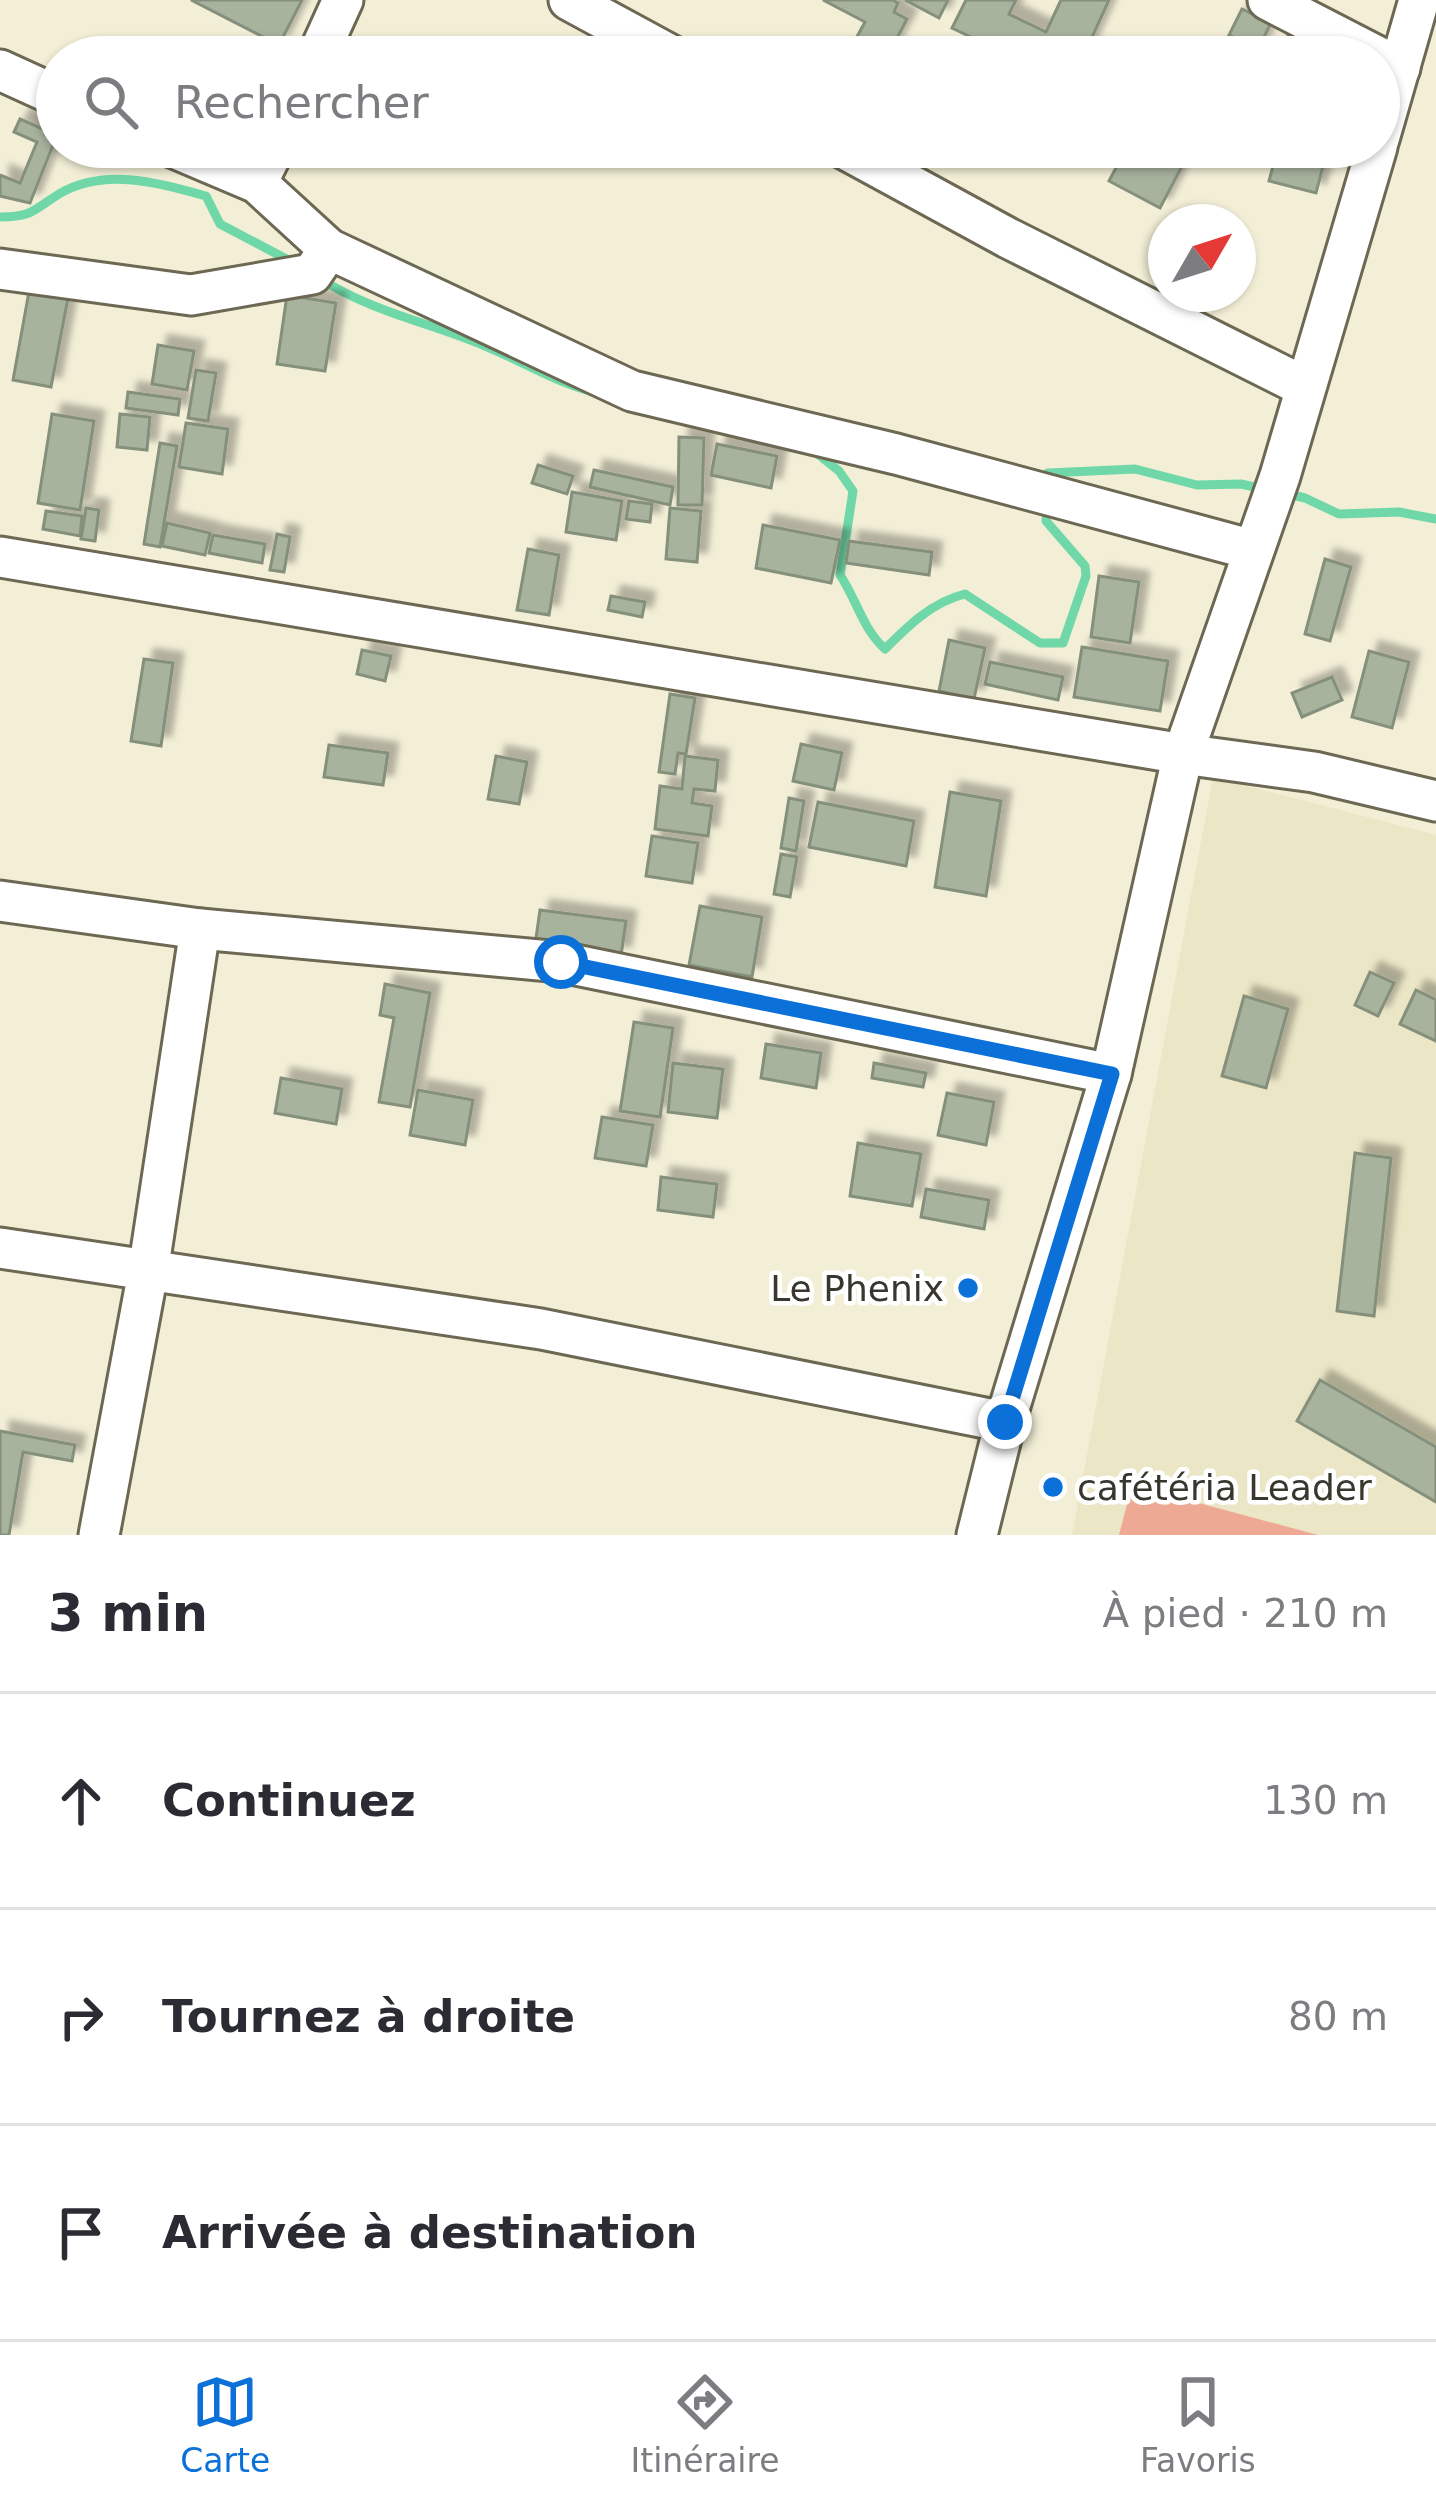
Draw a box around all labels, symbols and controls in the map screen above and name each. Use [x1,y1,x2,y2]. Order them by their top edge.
search box [36,36,1400,168]
icon: search [78,69,144,135]
text: Rechercher [174,76,429,129]
north arrow [1148,204,1256,312]
route start [534,935,588,989]
place label: Le Phenix [770,1268,944,1309]
marker: Le Phenix [955,1275,981,1301]
route end [978,1395,1032,1449]
place label: cafétéria Leader [1077,1467,1372,1508]
marker: cafétéria Leader [1040,1474,1066,1500]
text: 3 min [48,1584,208,1643]
text: À pied · 210 m [1103,1591,1388,1636]
icon: ahead [48,1768,114,1834]
text: Continuez [162,1774,416,1827]
text: 130 m [1263,1778,1388,1823]
icon: right [48,1984,114,2050]
text: Tournez à droite [162,1990,575,2043]
text: 80 m [1288,1994,1388,2039]
icon: arrive [48,2200,114,2266]
text: Arrivée à destination [162,2206,697,2259]
tab: Carte [180,2369,270,2480]
tab: Itinéraire [631,2369,780,2480]
tab: Favoris [1140,2369,1256,2480]

